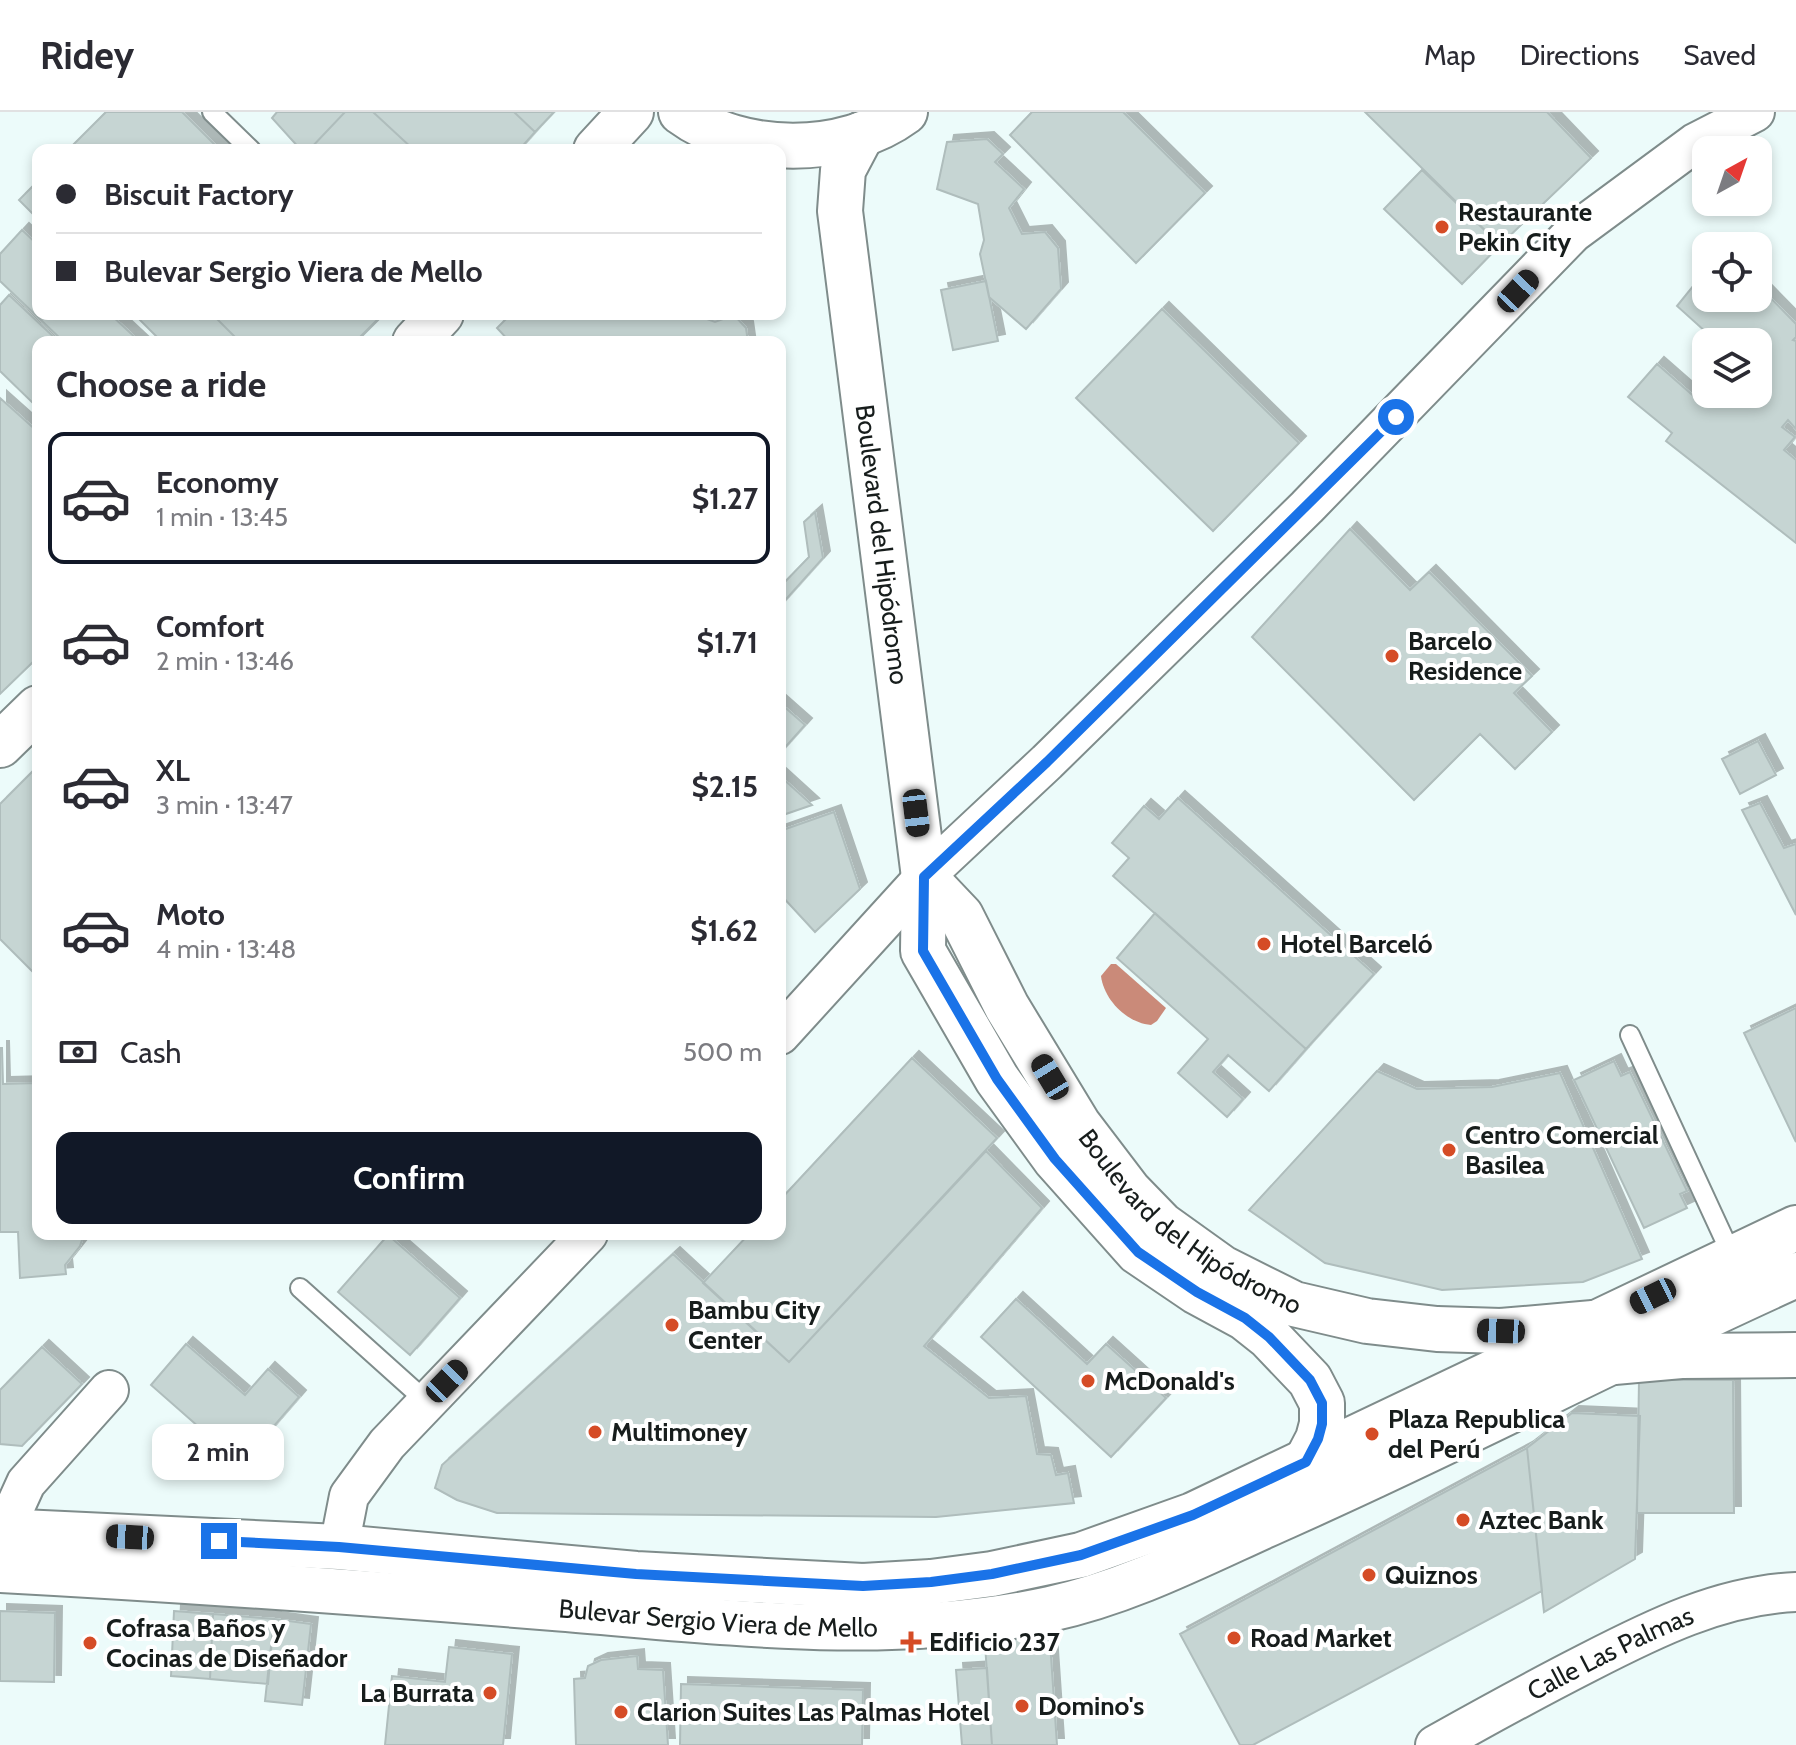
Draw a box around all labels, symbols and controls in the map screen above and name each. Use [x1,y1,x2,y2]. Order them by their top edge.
text: Ridey [40,32,134,79]
text: Map [1424,38,1476,72]
text: Directions [1520,38,1639,72]
text: Saved [1683,38,1756,72]
north arrow [1692,136,1772,216]
map controls [1692,136,1772,408]
text: Biscuit Factory [104,176,294,213]
place label: Restaurante Pekin City [1458,196,1592,258]
marker: Restaurante Pekin City [1433,218,1451,236]
button: locate [1692,232,1772,312]
text: Bulevar Sergio Viera de Mello [104,253,483,290]
car [1493,265,1543,317]
button: layers [1692,328,1772,408]
text: Choose a ride [56,362,266,406]
route start [1378,399,1414,435]
street label: Boulevard del Hipódromo [849,403,916,686]
icon: car [60,462,132,534]
text: Economy [156,464,279,501]
text: $1.27 [692,480,758,517]
text: 1 min · 13:45 [156,501,288,533]
icon: car [60,606,132,678]
text: Comfort [156,608,264,645]
text: $1.71 [696,624,758,661]
place label: Barcelo Residence [1408,625,1522,687]
text: 2 min · 13:46 [156,645,294,677]
marker: Barcelo Residence [1383,647,1401,665]
icon: car [60,750,132,822]
text: XL [156,752,190,789]
text: $2.15 [691,768,758,805]
car [901,788,931,838]
text: 3 min · 13:47 [156,789,293,821]
icon: car [60,894,132,966]
text: Moto [156,896,225,933]
text: $1.62 [690,912,758,949]
place label: Hotel Barceló [1280,928,1433,960]
text: 4 min · 13:48 [156,933,296,965]
marker: Hotel Barceló [1255,935,1273,953]
icon: cash [56,1030,100,1074]
text: Cash [120,1034,182,1071]
text: 500 m [683,1036,762,1068]
car [1027,1050,1073,1104]
place label: Centro Comercial Basilea [1465,1119,1659,1181]
street label: Boulevard del Hipódromo [1072,1123,1307,1321]
button: Confirm [56,1132,762,1224]
marker: Centro Comercial Basilea [1440,1141,1458,1159]
car [1626,1275,1680,1317]
place label: Bambu City Center [688,1294,820,1356]
marker: Bambu City Center [663,1316,681,1334]
car [1477,1318,1525,1344]
car [422,1355,472,1407]
place label: McDonald's [1104,1365,1235,1397]
marker: McDonald's [1079,1372,1097,1390]
place label: Plaza Republica del Perú [1388,1403,1565,1465]
place label: Multimoney [611,1416,748,1448]
marker: Multimoney [586,1423,604,1441]
callout: 2 min [153,1425,285,1481]
marker: Plaza Republica del Perú [1363,1425,1381,1443]
text: 2 min [187,1436,249,1468]
place label: Aztec Bank [1479,1504,1604,1536]
marker: Aztec Bank [1454,1511,1472,1529]
route end [201,1523,237,1559]
car [105,1524,155,1550]
place label: Quiznos [1385,1559,1478,1591]
marker: Quiznos [1360,1566,1378,1584]
street label: Bulevar Sergio Viera de Mello [557,1592,878,1644]
street label: Calle Las Palmas [1522,1599,1698,1707]
place label: Cofrasa Baños y Cocinas de Diseñador [106,1612,348,1674]
place label: Road Market [1250,1622,1392,1654]
place label: Edificio 237 [929,1626,1060,1658]
marker: Road Market [1225,1629,1243,1647]
marker: Edificio 237 [900,1631,922,1653]
marker: Cofrasa Baños y Cocinas de Diseñador [81,1634,99,1652]
place label: La Burrata [360,1677,474,1709]
marker: La Burrata [481,1684,499,1702]
place label: Domino's [1038,1690,1144,1722]
place label: Clarion Suites Las Palmas Hotel [637,1696,990,1728]
marker: Domino's [1013,1697,1031,1715]
marker: Clarion Suites Las Palmas Hotel [612,1703,630,1721]

